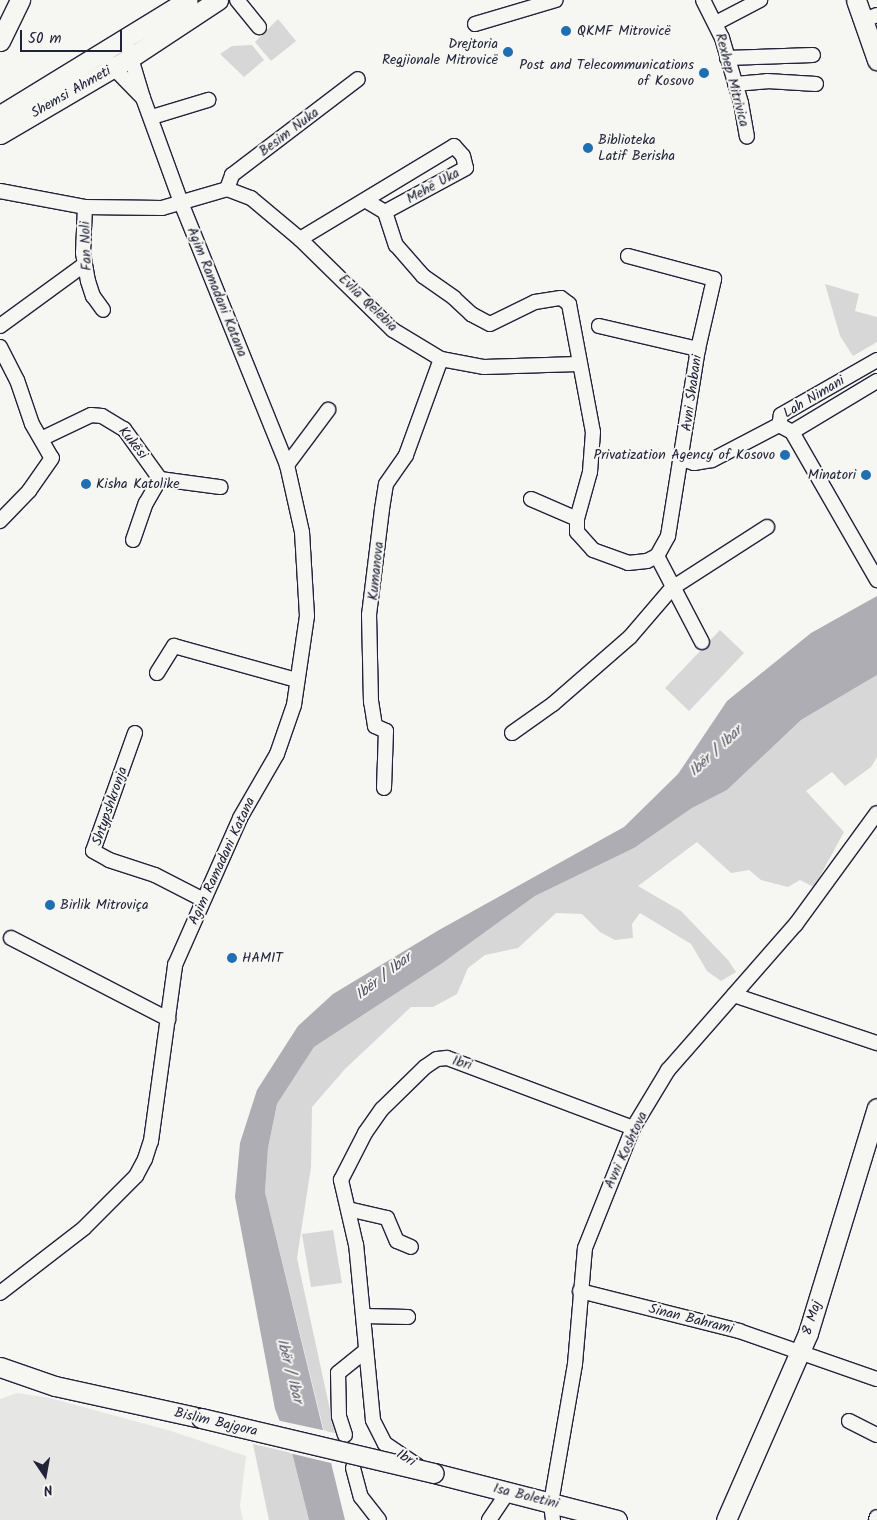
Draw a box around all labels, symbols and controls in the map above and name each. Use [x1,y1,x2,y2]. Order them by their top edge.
scale bar [22,20,125,52]
place label: QKMF Mitrovicë [577,23,671,39]
marker: QKMF Mitrovicë [559,24,573,38]
text: 50 m [28,27,62,51]
street label: Rexhep Mitrivica [711,31,753,129]
place label: Drejtoria Regjionale Mitrovicë [382,36,498,68]
marker: Drejtoria Regjionale Mitrovicë [502,46,514,58]
place label: Post and Telecommunications of Kosovo [519,57,694,90]
street label: Shemsi Ahmeti [28,62,114,122]
marker: Post and Telecommunications of Kosovo [698,67,710,79]
street label: Besim Nuka [256,104,322,160]
place label: Biblioteka Latif Berisha [598,132,675,164]
marker: Biblioteka Latif Berisha [582,142,594,154]
street label: Mehë Uka [404,165,462,207]
street label: Fan Noli [77,221,95,271]
street label: Agim Ramadani Katana [183,225,251,359]
street label: Evlia Qelebia [335,271,401,335]
street label: Avni Shabani [678,354,706,432]
street label: Lah Nimani [780,372,848,422]
street label: Kukësi [115,423,151,463]
place label: Privatization Agency of Kosovo [594,447,775,463]
marker: Privatization Agency of Kosovo [779,449,791,461]
place label: Minatori [808,467,856,483]
marker: Minatori [860,469,872,481]
place label: Kisha Katolike [96,476,179,492]
marker: Kisha Katolike [80,478,92,490]
street label: Kumanova [365,541,387,601]
water label: Ibër / Ibar [686,723,746,781]
street label: Shtypshkronja [89,764,131,848]
street label: Agim Ramadani Katana [185,795,259,927]
place label: Birlik Mitroviça [60,897,149,913]
marker: Birlik Mitroviça [44,899,56,911]
place label: HAMIT [242,950,283,966]
water label: Ibër / Ibar [352,950,416,1004]
marker: HAMIT [226,952,238,964]
street label: Ibri [450,1052,474,1074]
street label: Avni Koshtova [601,1109,651,1191]
street label: 8 Maj [799,1299,825,1337]
street label: Sinan Bahrami [647,1300,735,1338]
water label: Ibër / Ibar [272,1337,306,1405]
street label: Bislim Bajgora [173,1404,259,1440]
street label: Ibri [393,1446,419,1470]
north arrow [20,1450,70,1500]
text: N [42,1478,55,1501]
street label: Isa Boletini [491,1480,561,1512]

